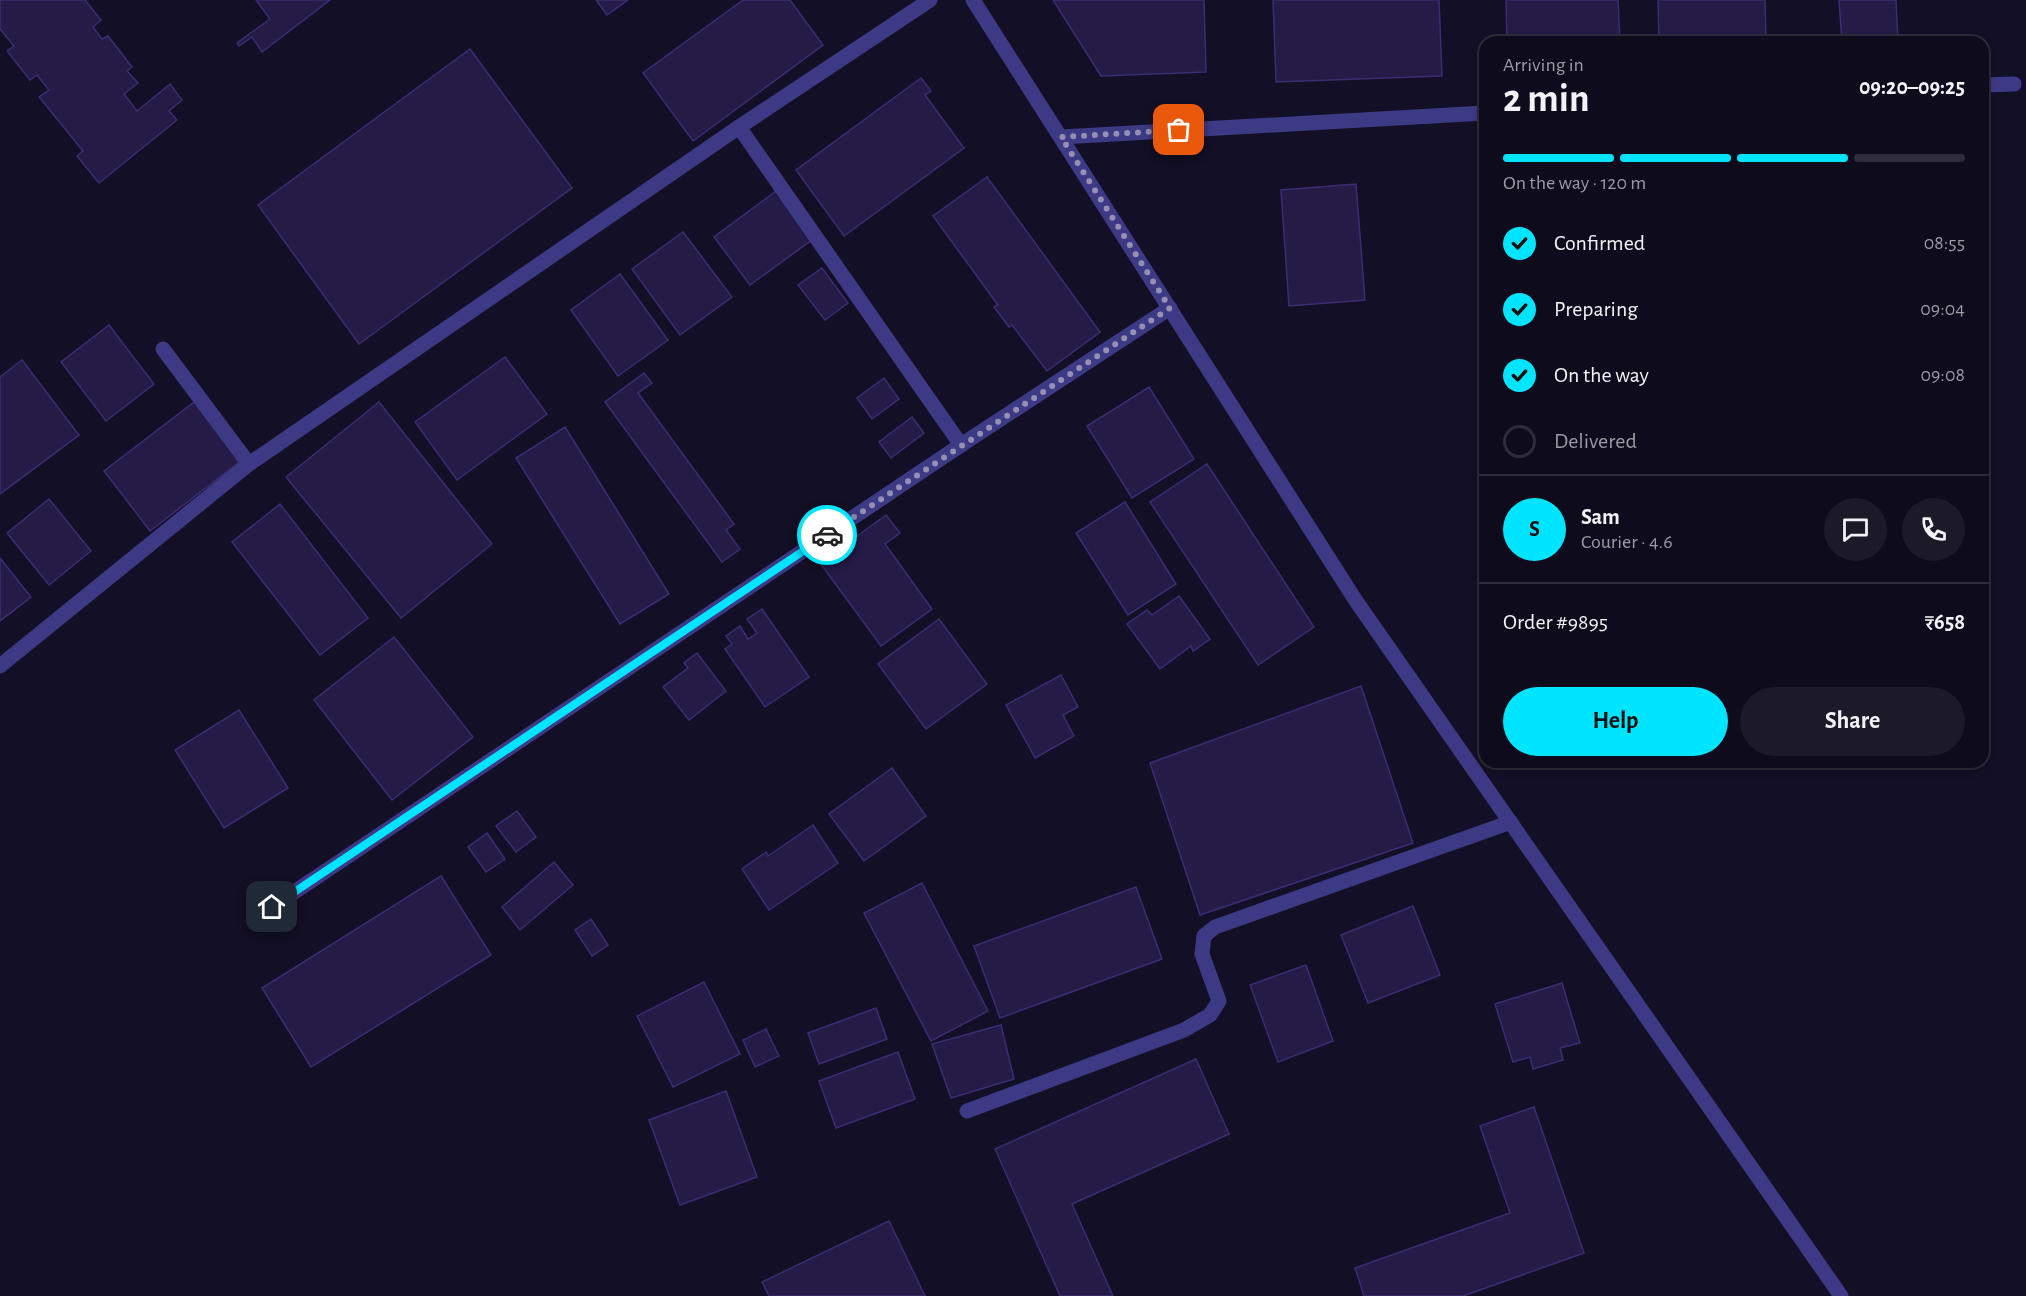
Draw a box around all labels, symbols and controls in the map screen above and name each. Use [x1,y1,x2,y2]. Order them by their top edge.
text: Arriving in [1503,55,1584,75]
text: 09:20–09:25 [1859,76,1965,98]
text: 2 min [1503,80,1590,119]
pin [1153,104,1204,155]
icon: bag [1162,113,1195,146]
text: On the way · 120 m [1503,173,1646,193]
icon: check [1503,227,1536,260]
text: Confirmed [1554,232,1645,254]
text: 08:55 [1924,233,1965,253]
icon: check [1503,293,1536,326]
text: Preparing [1554,298,1638,320]
text: 09:04 [1920,299,1965,319]
icon: check [1503,359,1536,392]
text: On the way [1554,364,1649,386]
text: 09:08 [1920,365,1965,385]
text: Delivered [1554,430,1637,452]
button: chat [1824,498,1887,561]
button: phone [1902,498,1965,561]
courier [797,505,857,565]
text: Sam [1581,506,1620,528]
text: S [1529,518,1540,540]
icon: car [811,519,844,552]
text: Courier · 4.6 [1581,532,1673,552]
text: Order #9895 [1503,611,1608,633]
text: ₹658 [1925,611,1965,633]
button: Help [1503,687,1728,756]
button: Share [1740,687,1965,756]
pin [246,881,297,932]
icon: home [255,890,288,923]

